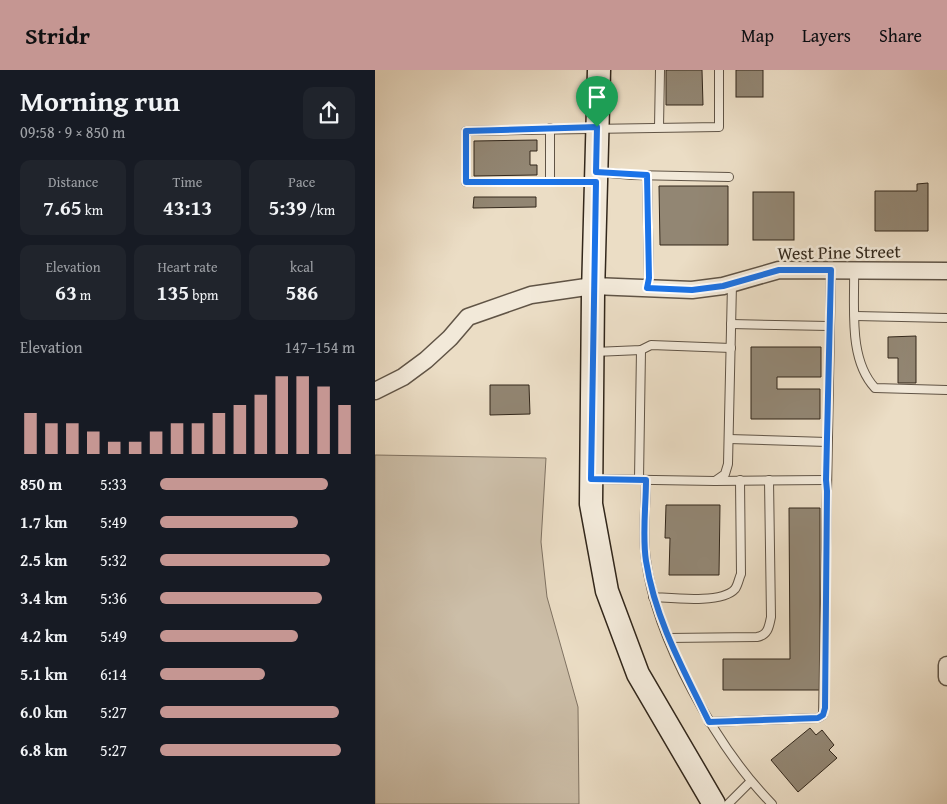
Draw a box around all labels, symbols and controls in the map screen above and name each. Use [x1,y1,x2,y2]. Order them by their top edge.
text: Stridr [25,18,90,53]
text: Map [741,22,774,49]
text: Layers [802,22,851,49]
text: Share [879,22,922,49]
pin [576,76,618,127]
text: Morning run [20,80,180,121]
icon: arrive [583,83,611,111]
button: share [303,87,355,139]
text: 09:58 · 9 × 850 m [20,120,125,144]
text: Distance [48,172,98,192]
text: Time [173,172,202,192]
text: Pace [288,172,315,192]
text: 7.65 [43,192,82,223]
text: 43:13 [163,192,212,223]
text: 5:39 [268,192,307,223]
text: km [82,200,103,220]
text: /km [307,200,335,220]
street label: West Pine Street [777,237,902,267]
text: Elevation [46,257,101,277]
text: Heart rate [157,257,218,277]
text: kcal [290,257,314,277]
text: 63 [55,277,77,308]
text: 135 [157,277,189,308]
text: 586 [286,277,318,308]
text: m [77,285,91,305]
text: bpm [189,285,218,305]
text: Elevation [20,335,83,359]
text: 147–154 m [285,335,355,359]
text: 850 m [20,472,62,496]
text: 5:33 [100,472,127,496]
text: 1.7 km [20,510,67,534]
text: 5:49 [100,510,127,534]
text: 2.5 km [20,548,67,572]
text: 5:32 [100,548,127,572]
text: 3.4 km [20,586,67,610]
text: 5:36 [100,586,127,610]
text: 4.2 km [20,624,67,648]
text: 5:49 [100,624,127,648]
text: 5.1 km [20,662,67,686]
text: 6:14 [100,662,127,686]
text: 6.0 km [20,700,67,724]
text: 5:27 [100,700,127,724]
text: 6.8 km [20,738,67,762]
text: 5:27 [100,738,127,762]

